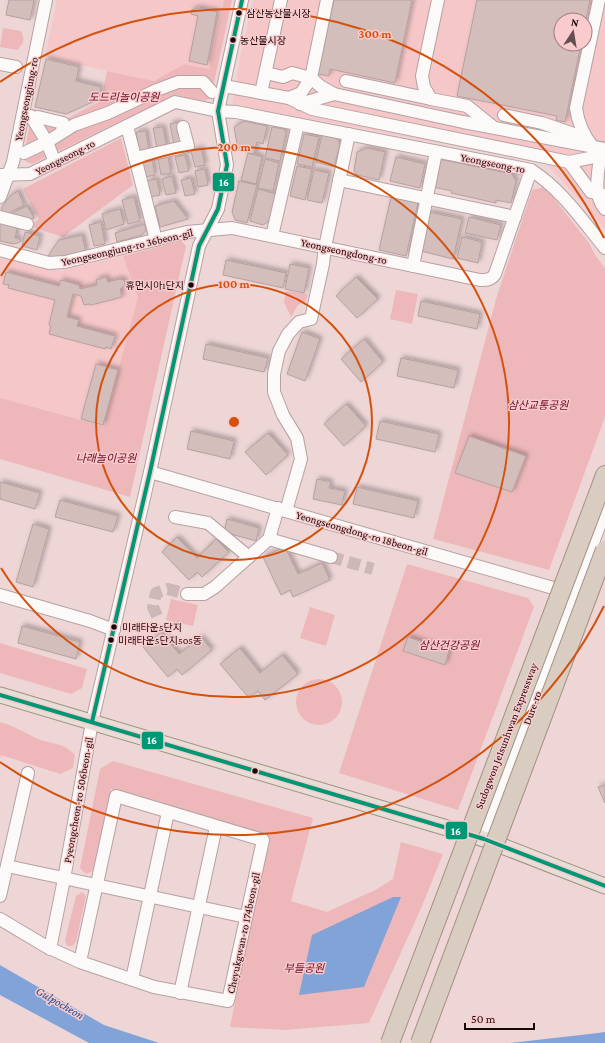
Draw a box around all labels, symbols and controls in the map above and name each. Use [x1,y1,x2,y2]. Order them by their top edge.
marker: 삼산농산물시장 [234,8,244,18]
place label: 삼산농산물시장 [246,8,310,19]
north arrow [553,12,593,52]
text: N [570,16,580,29]
text: 300 m [359,27,392,41]
marker: 농산물시장 [228,35,238,45]
place label: 농산물시장 [240,35,286,46]
street label: Yeongseongjung-ro [12,55,41,142]
park label: 도드리놀이공원 [89,91,160,103]
street label: Yeongseong-ro [33,137,98,178]
text: 200 m [217,140,251,154]
street label: Yeongseong-ro [460,151,527,176]
line badge: 16 [212,172,235,192]
text: 16 [219,176,229,188]
street label: Yeongseongjung-ro 36beon-gil [60,226,194,269]
street label: Yeongseongdong-ro [300,236,389,267]
text: 100 m [218,277,251,291]
place label: 휴먼시아1단지 [125,280,184,291]
marker: 휴먼시아1단지 [186,280,196,290]
park label: 삼산교통공원 [508,399,569,411]
centre of rings [227,415,241,429]
park label: 나래놀이공원 [76,452,137,464]
street label: Yeongseongdong-ro 18beon-gil [295,508,429,559]
marker: 미래타운5단지 [109,622,119,632]
place label: 미래타운5단지 [122,622,182,633]
marker: 미래타운5단지505동 [106,635,116,645]
place label: 미래타운5단지505동 [118,635,202,646]
park label: 삼산건강공원 [419,639,480,651]
street label: Sudogwon Je1sunhwan Expressway [473,660,541,811]
street label: Dure-ro [520,689,544,726]
line badge: 16 [141,731,164,750]
text: 16 [147,734,157,746]
street label: Pyeongcheon-ro 506beon-gil [61,736,96,864]
unlabelled marker [250,766,260,776]
line badge: 16 [445,821,468,840]
text: 16 [451,825,461,837]
street label: Cheyukgwan-ro 174beon-gil [224,871,263,995]
park label: 부들공원 [284,962,325,974]
water label: Gulpocheon [34,984,86,1022]
scale bar [465,1005,534,1031]
text: 50 m [471,1012,496,1026]

